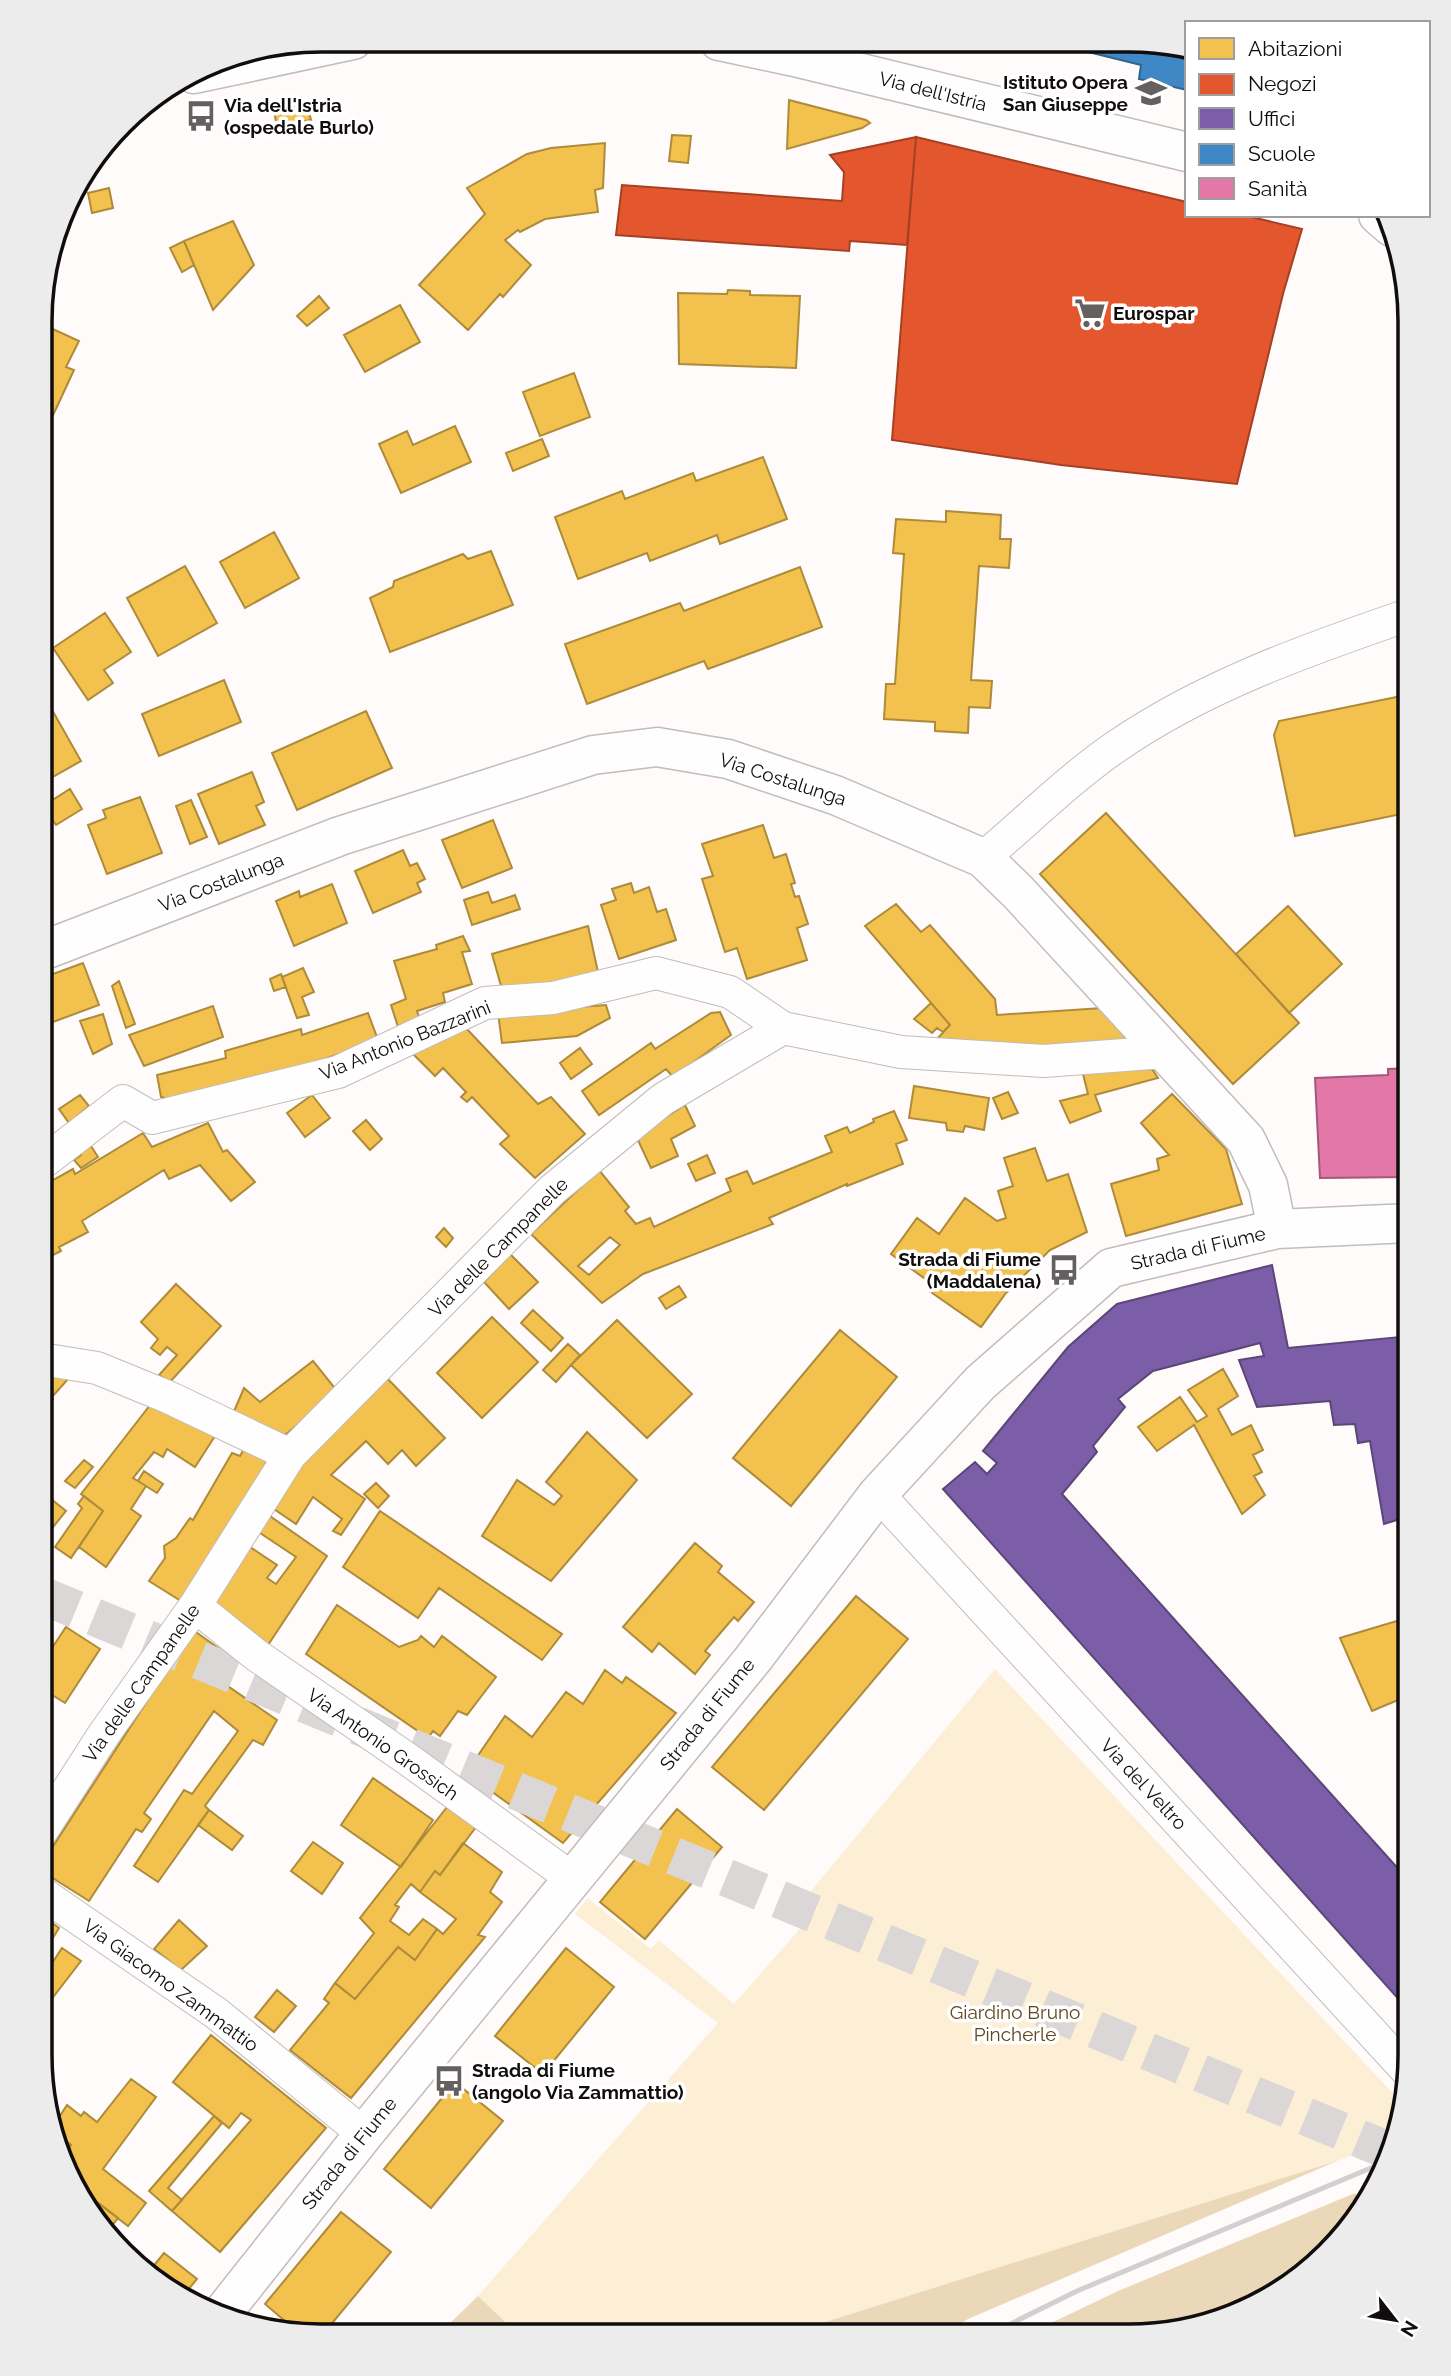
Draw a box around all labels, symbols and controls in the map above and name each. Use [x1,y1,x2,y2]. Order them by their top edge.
legend [1185,21,1430,217]
text: Abitazioni [1248,36,1342,61]
street label: Via dell'Istria [877,67,989,115]
place label: Istituto Opera San Giuseppe [1003,71,1128,115]
text: Negozi [1248,71,1317,96]
school or university icon: Istituto Opera San Giuseppe [1134,76,1168,110]
place label: Via dell'Istria (ospedale Burlo) [224,94,374,138]
bus stop icon: Via dell'Istria (ospedale Burlo) [184,99,218,133]
text: Uffici [1248,106,1295,131]
text: Scuole [1248,141,1315,166]
text: Sanità [1248,176,1308,201]
supermarket icon: Eurospar [1073,296,1107,330]
place label: Eurospar [1113,302,1195,324]
street label: Via Costalunga [717,748,849,810]
street label: Via Costalunga [155,848,287,916]
street label: Via Antonio Bazzarini [316,996,494,1084]
street label: Via delle Campanelle [424,1173,572,1321]
street label: Strada di Fiume [1128,1222,1268,1274]
place label: Strada di Fiume (Maddalena) [898,1248,1041,1292]
bus stop icon: Strada di Fiume (Maddalena) [1047,1253,1081,1287]
street label: Via delle Campanelle [78,1600,204,1766]
street label: Strada di Fiume [655,1654,759,1774]
street label: Via Antonio Grossich [303,1683,463,1805]
street label: Via del Veltro [1096,1734,1192,1834]
street label: Via Giacomo Zammattio [79,1914,263,2056]
park label: Giardino Bruno Pincherle [950,2001,1080,2045]
place label: Strada di Fiume (angolo Via Zammattio) [472,2059,684,2103]
bus stop icon: Strada di Fiume (angolo Via Zammattio) [432,2064,466,2098]
street label: Strada di Fiume [297,2093,401,2213]
north arrow [1360,2285,1430,2355]
text: N [1396,2317,1423,2341]

